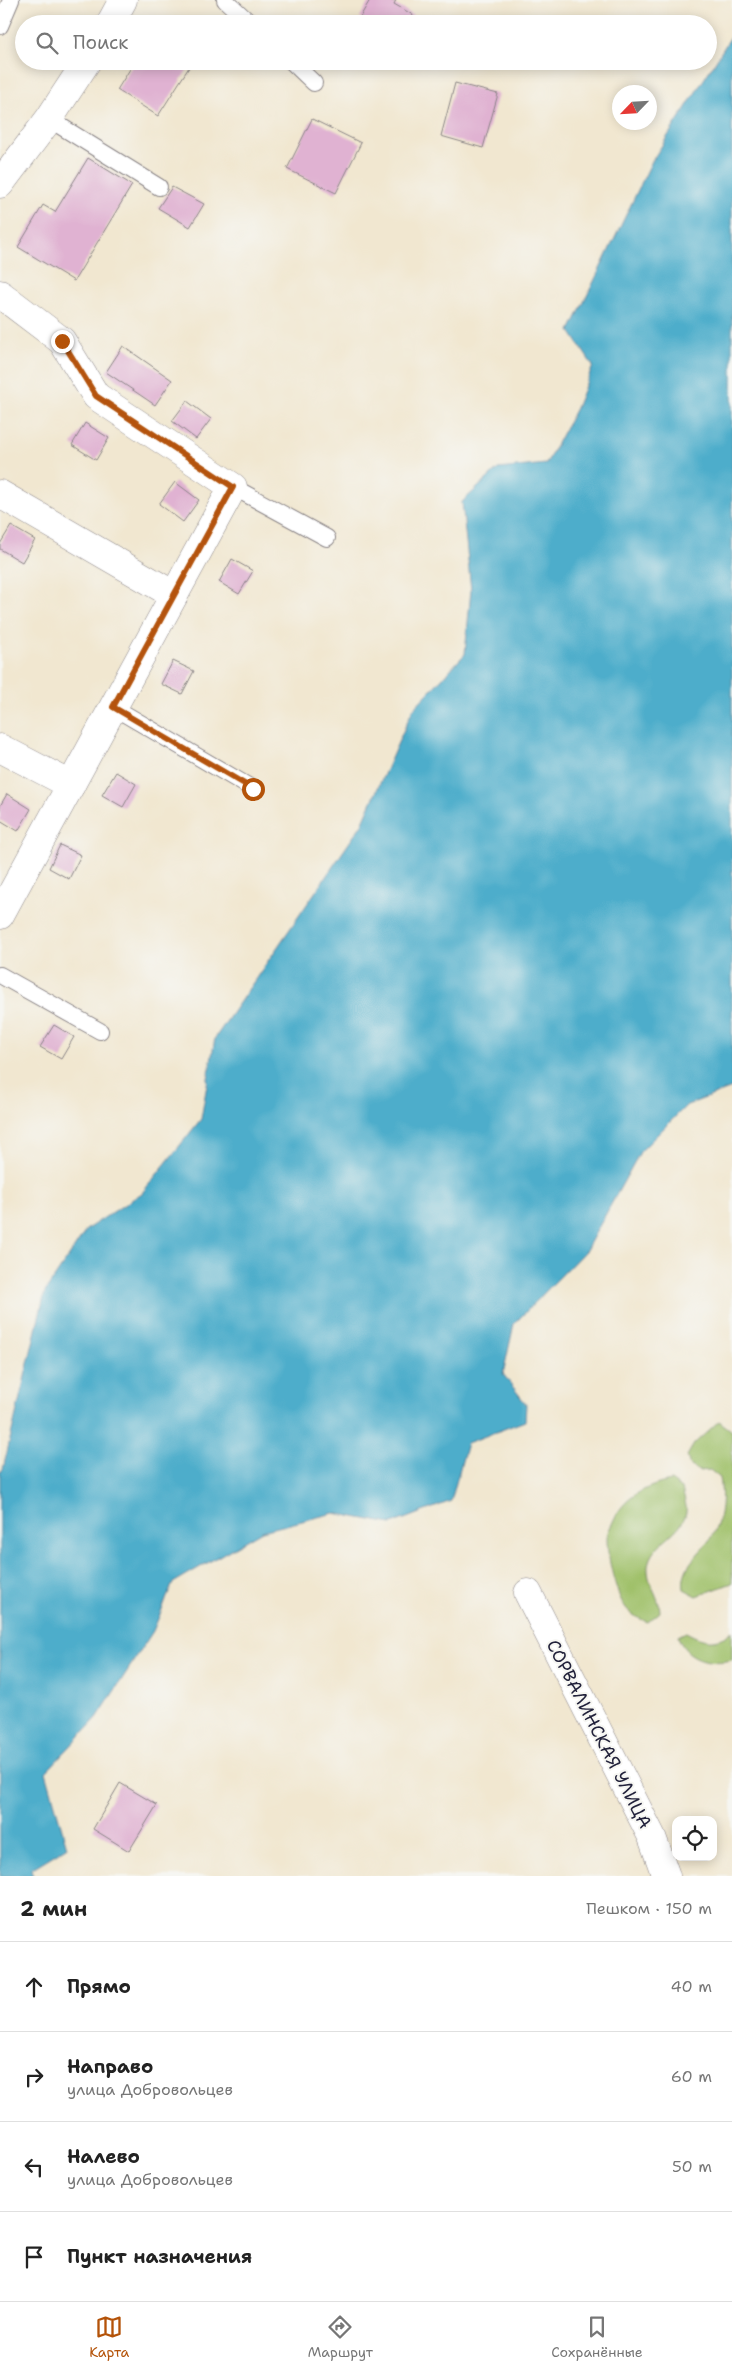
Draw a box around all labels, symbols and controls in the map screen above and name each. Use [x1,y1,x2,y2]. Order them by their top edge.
search box [15,15,717,70]
icon: search [33,29,61,57]
text: Поиск [73,30,128,55]
north arrow [612,85,657,130]
route end [51,330,74,353]
route start [242,778,265,801]
street label: СОРВАЛИНСКАЯ УЛИЦА [541,1636,657,1832]
map controls [672,1816,717,1861]
button: locate [672,1816,717,1861]
text: 2 мин [20,1895,87,1923]
text: Пешком · 150 m [586,1898,712,1919]
icon: ahead [20,1973,48,2001]
text: Прямо [67,1974,131,1999]
text: 40 m [670,1976,712,1997]
text: Направо [67,2054,153,2079]
icon: right [20,2063,48,2091]
text: 60 m [671,2066,712,2087]
text: улица Добровольцев [67,2079,233,2100]
text: Налево [67,2144,140,2169]
icon: left [20,2153,48,2181]
text: 50 m [672,2156,712,2177]
text: улица Добровольцев [67,2169,233,2190]
icon: arrive [20,2243,48,2271]
text: Пункт назначения [67,2244,252,2269]
tab: Карта [89,2313,129,2361]
tab: Маршрут [308,2313,373,2361]
tab: Сохранённые [551,2313,643,2361]

